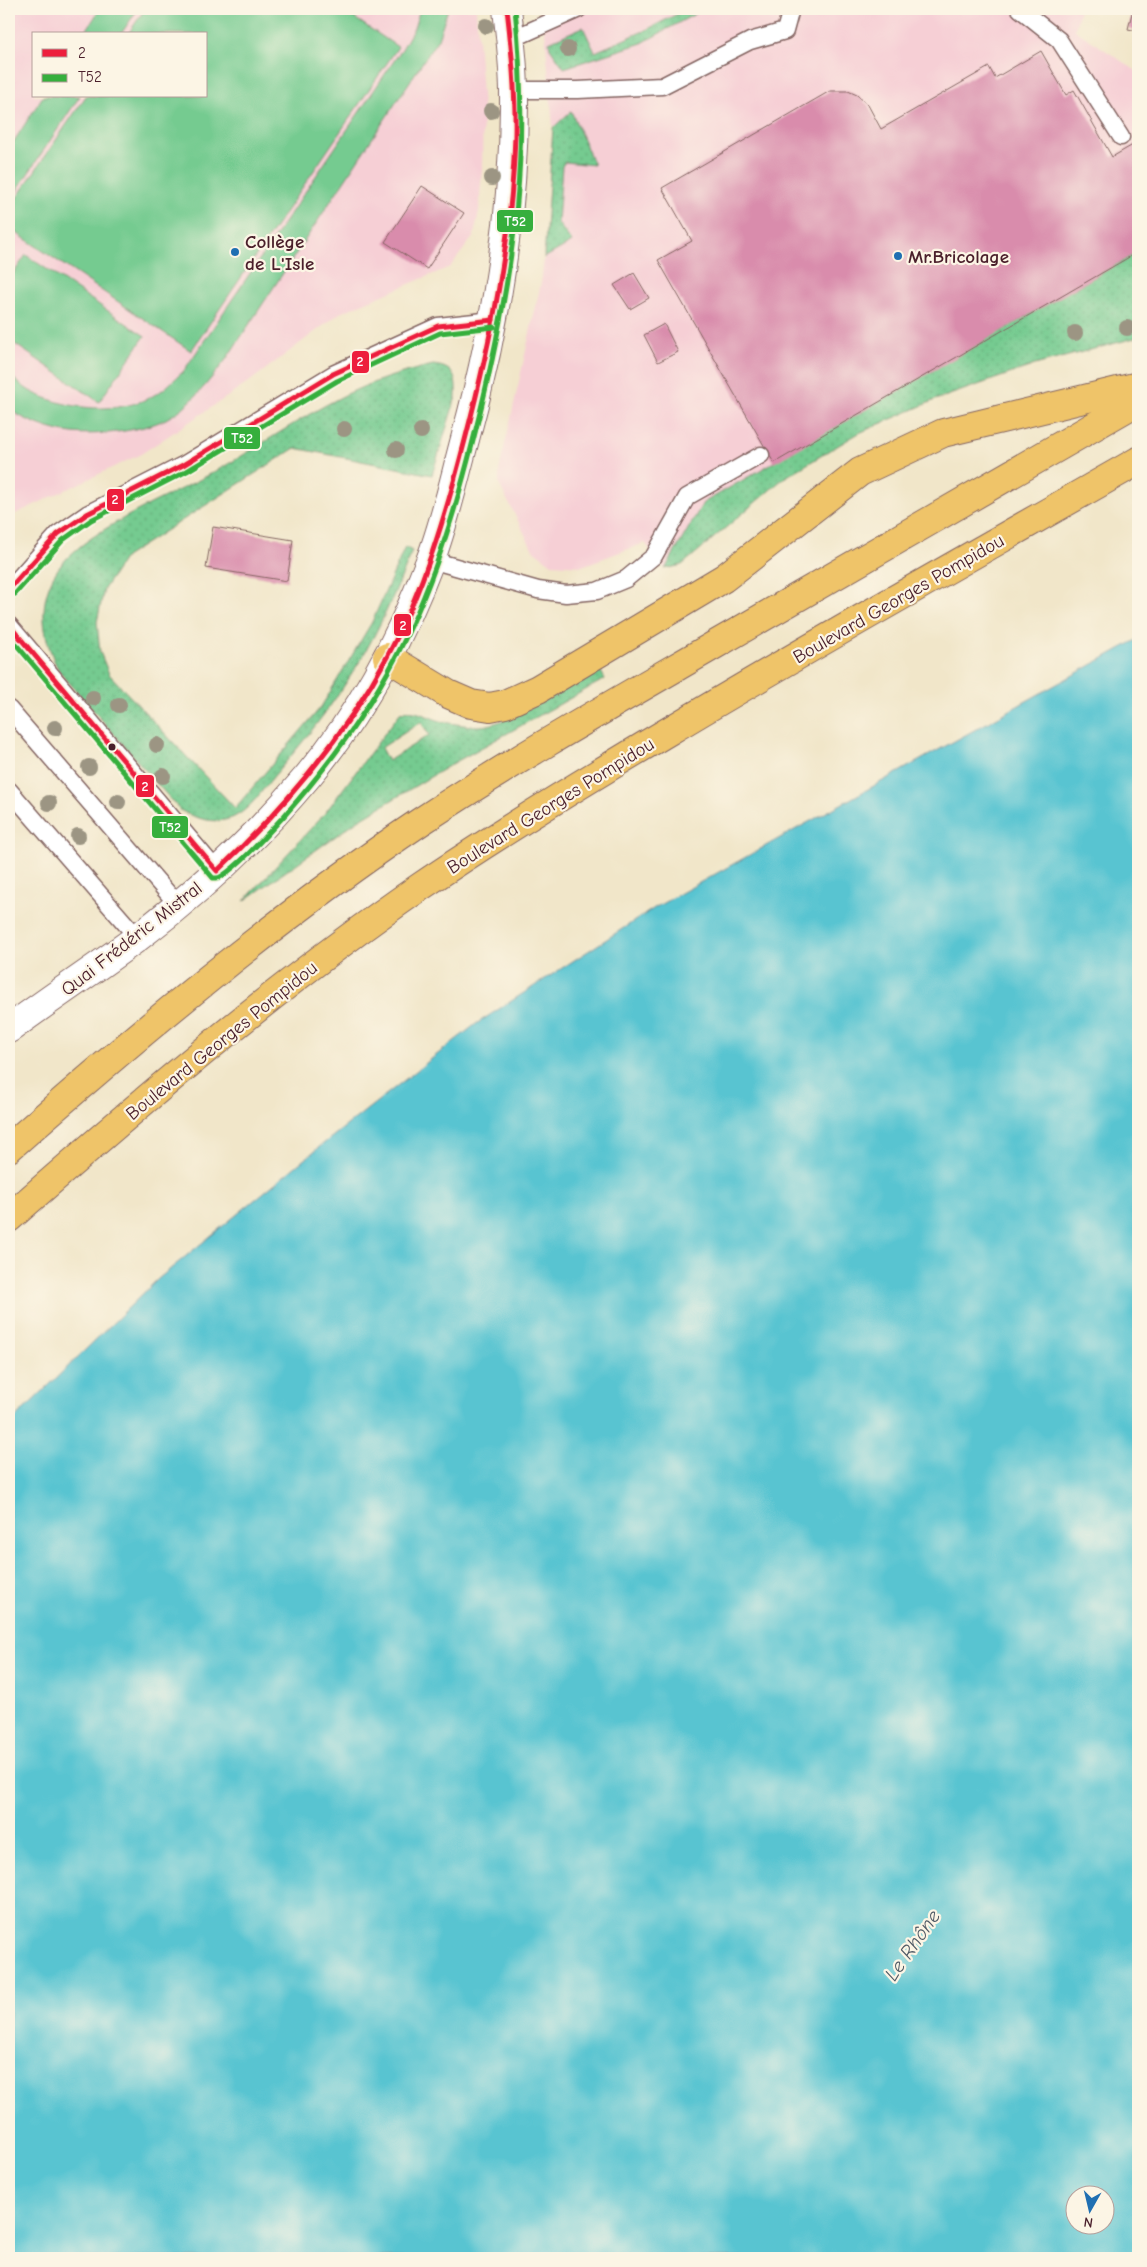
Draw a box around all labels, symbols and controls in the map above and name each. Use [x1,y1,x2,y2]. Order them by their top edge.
legend [32,32,208,98]
text: 2 [78,44,86,62]
text: T52 [78,68,102,86]
line badge: T52 [496,209,534,233]
text: T52 [504,213,526,230]
place label: Collège de L'Isle [245,231,314,275]
marker: Collège de L'Isle [229,246,241,258]
place label: Mr.Bricolage [908,246,1009,268]
marker: Mr.Bricolage [892,250,904,262]
line badge: 2 [351,350,370,374]
text: 2 [357,353,364,370]
line badge: T52 [223,426,261,450]
text: T52 [231,430,253,447]
line badge: 2 [106,488,125,512]
text: 2 [112,491,119,508]
street label: Boulevard Georges Pompidou [789,529,1008,668]
line badge: 2 [393,613,412,637]
text: 2 [400,617,407,634]
street label: Boulevard Georges Pompidou [443,733,658,879]
unlabelled marker [107,742,117,752]
line badge: 2 [135,774,155,798]
text: 2 [142,778,149,795]
line badge: T52 [151,815,189,839]
text: T52 [159,819,181,836]
street label: Quai Frédéric Mistral [57,877,206,1001]
street label: Boulevard Georges Pompidou [122,957,322,1125]
water label: Le Rhône [880,1906,945,1985]
north arrow [1064,2184,1114,2234]
text: N [1083,2213,1094,2231]

